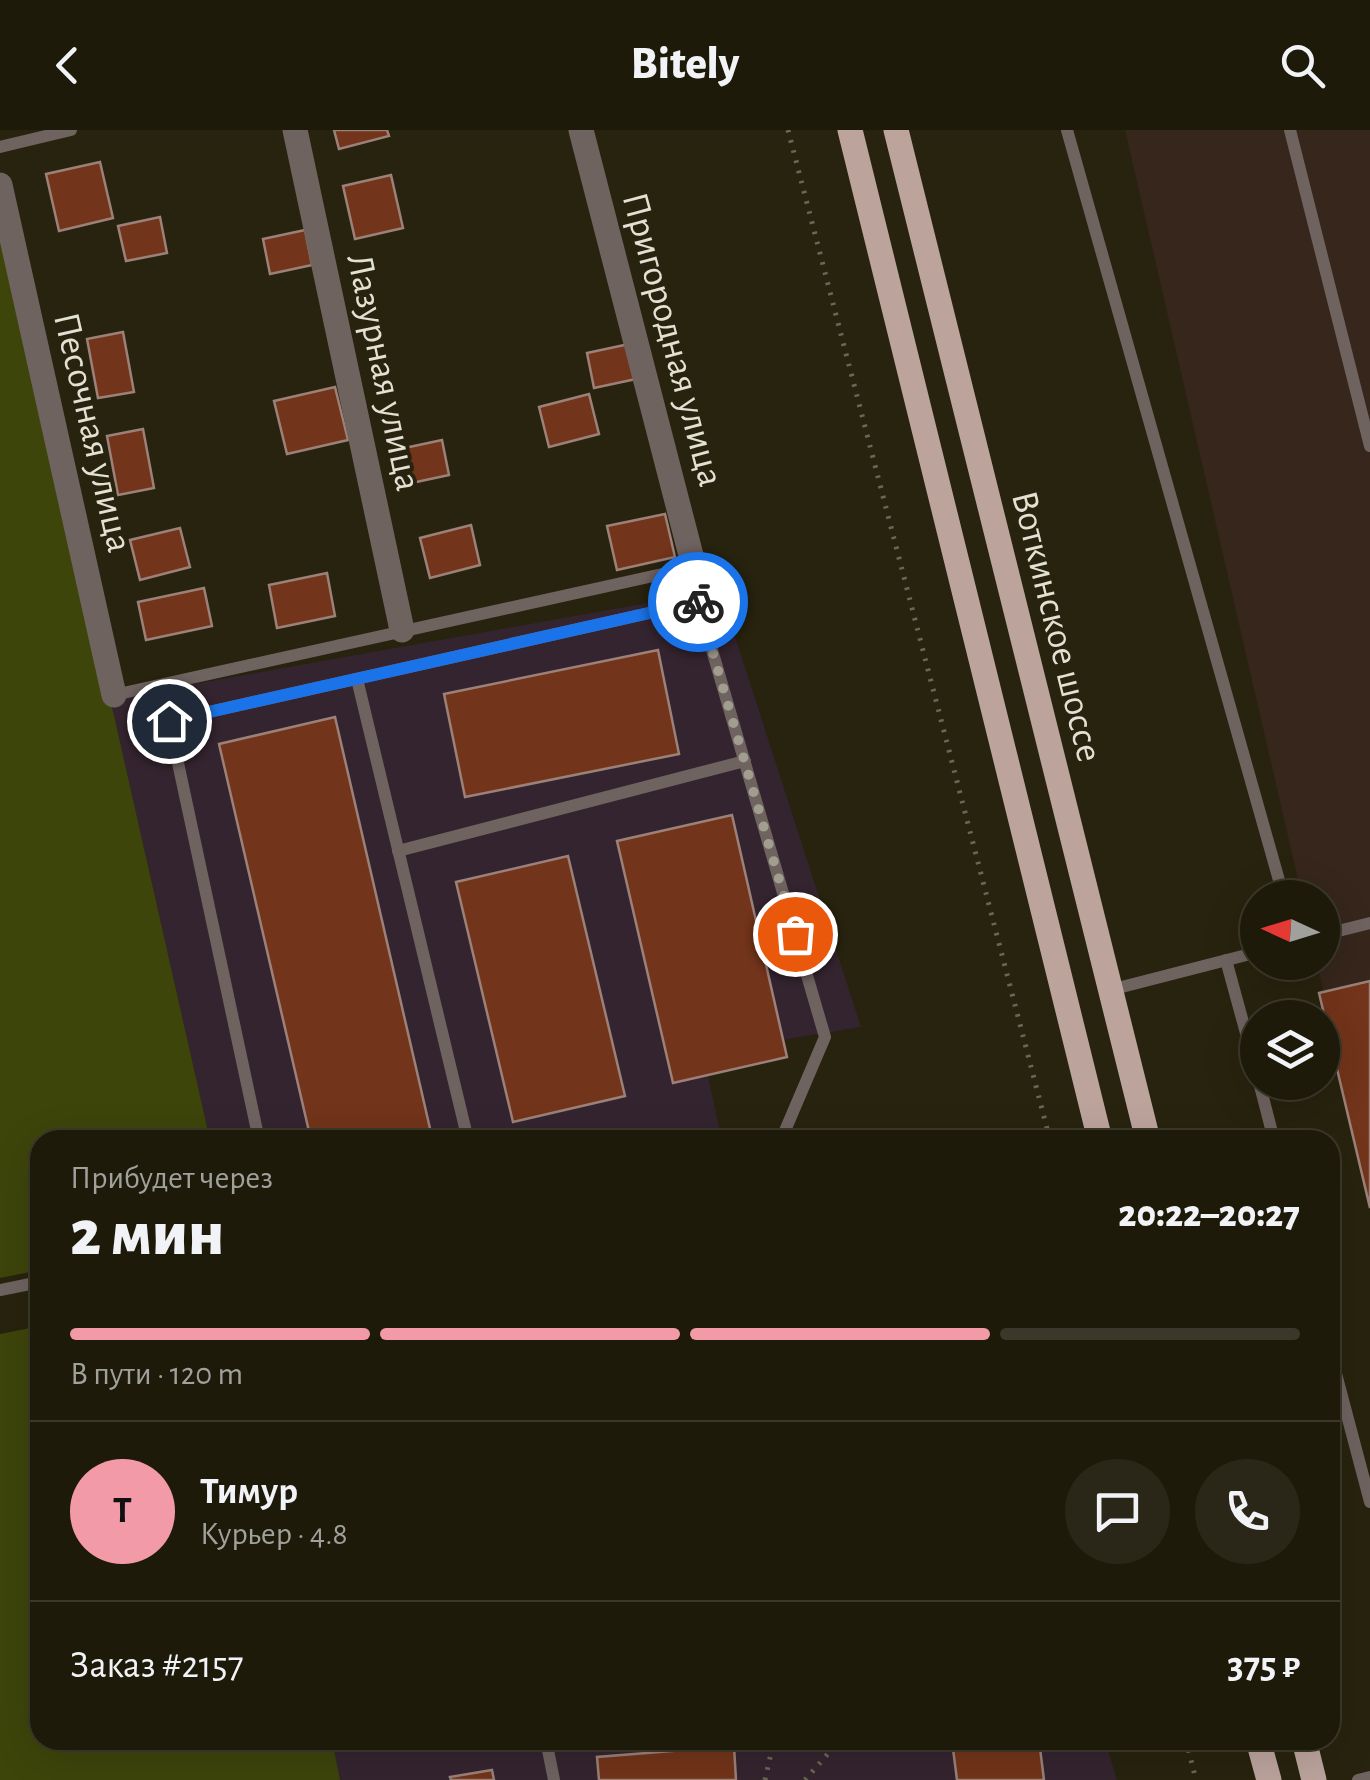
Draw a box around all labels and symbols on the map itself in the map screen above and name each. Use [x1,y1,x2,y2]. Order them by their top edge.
street label: Пригородная улица [615,188,730,491]
street label: Лазурная улица [339,250,427,494]
street label: Песочная улица [46,309,138,556]
street label: Воткинское шоссе [1004,487,1108,766]
courier [648,552,748,652]
pin [127,679,212,764]
north arrow [1240,880,1340,980]
pin [753,892,838,977]

